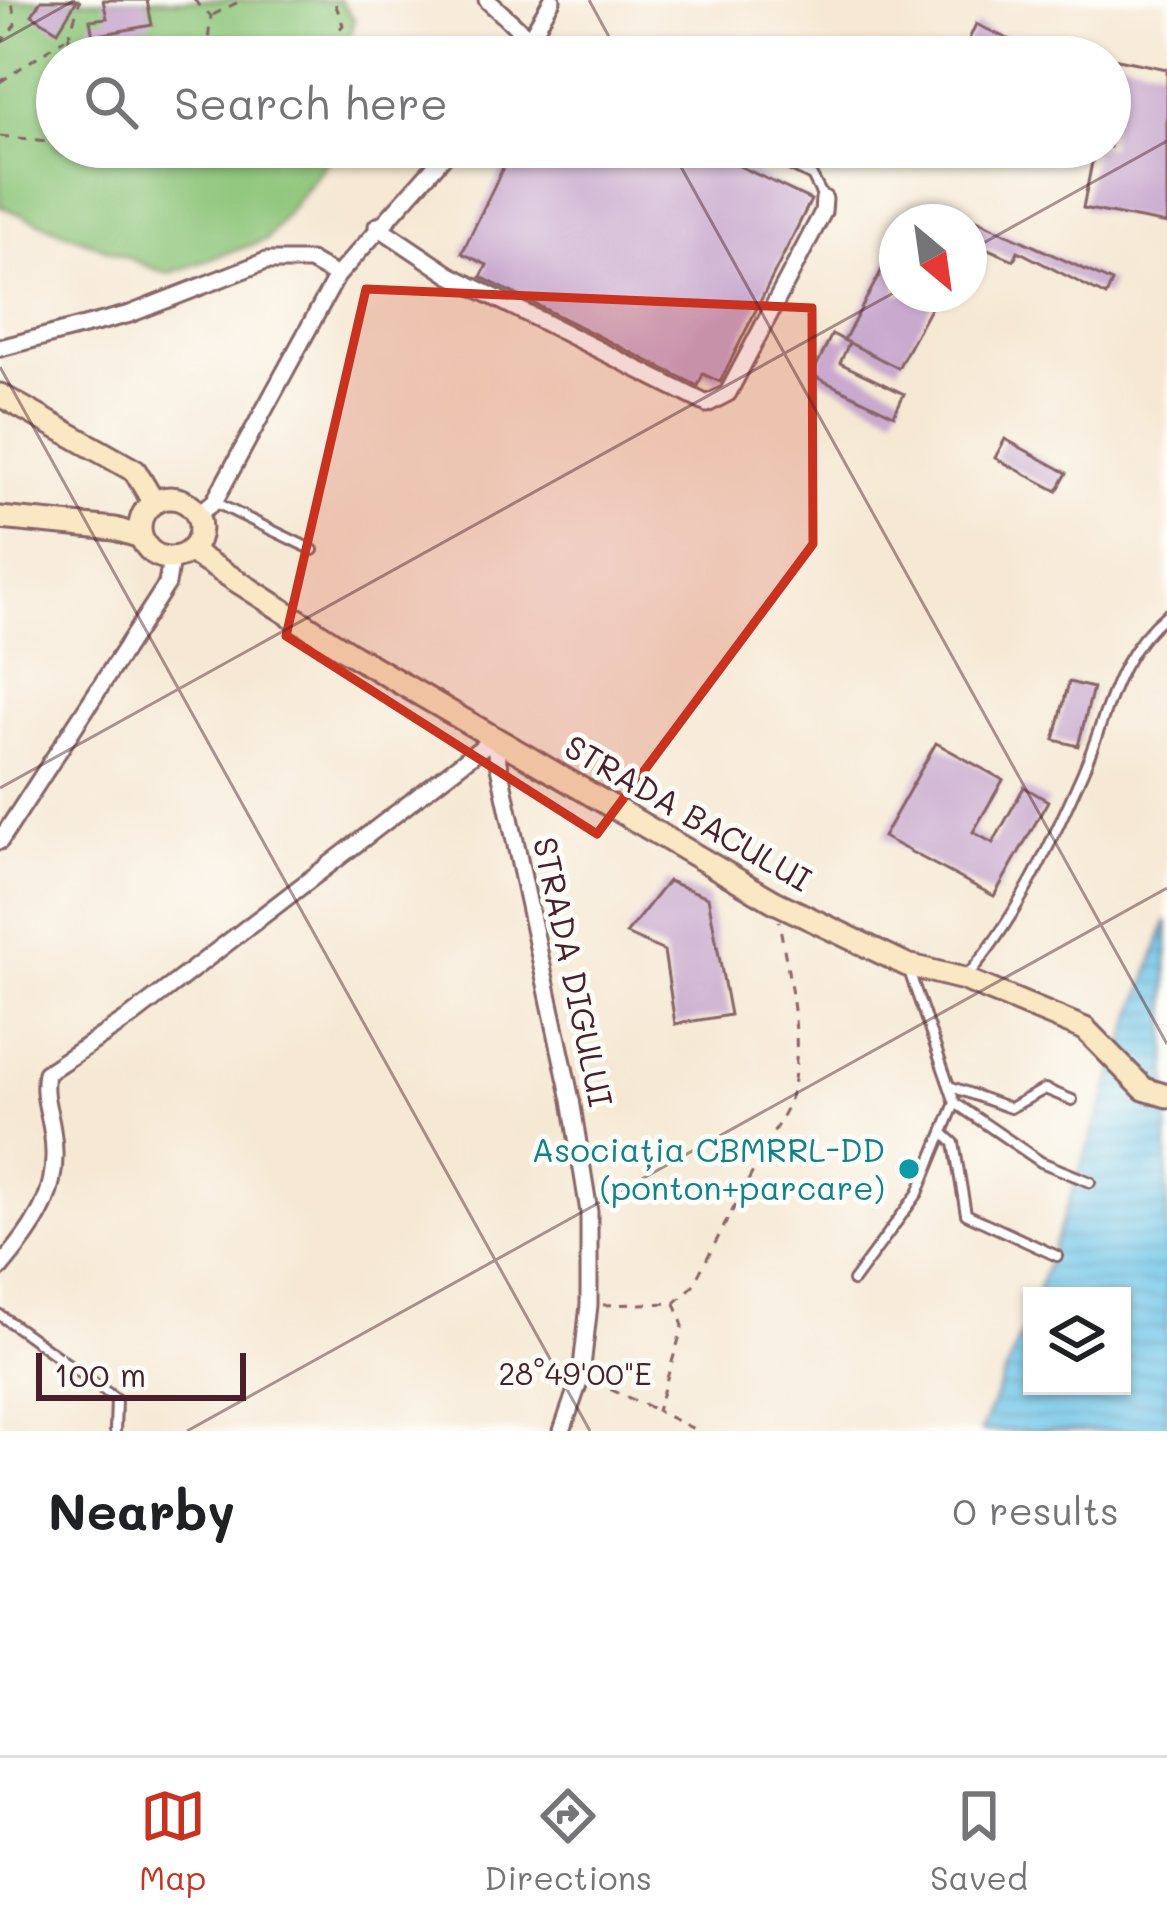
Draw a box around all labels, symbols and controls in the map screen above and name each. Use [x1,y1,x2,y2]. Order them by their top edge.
search box [36,36,1131,168]
icon: search [78,69,144,135]
text: Search here [174,73,448,131]
north arrow [879,204,987,312]
street label: STRADA BACULUI [558,724,820,900]
street label: STRADA DIGULUI [525,833,624,1110]
place label: Asociația CBMRRL-DD (ponton+parcare) [531,1127,885,1208]
marker: Asociația CBMRRL-DD (ponton+parcare) [896,1156,922,1182]
map controls [1023,1287,1131,1395]
button: layers [1023,1287,1131,1395]
scale bar [36,1347,246,1400]
text: 100 m [54,1352,146,1395]
text: 28°49'00"E [498,1353,652,1393]
text: Nearby [48,1476,235,1543]
text: 0 results [953,1484,1119,1535]
tab: Map [139,1783,206,1898]
tab: Directions [484,1783,652,1898]
tab: Saved [930,1783,1028,1898]

